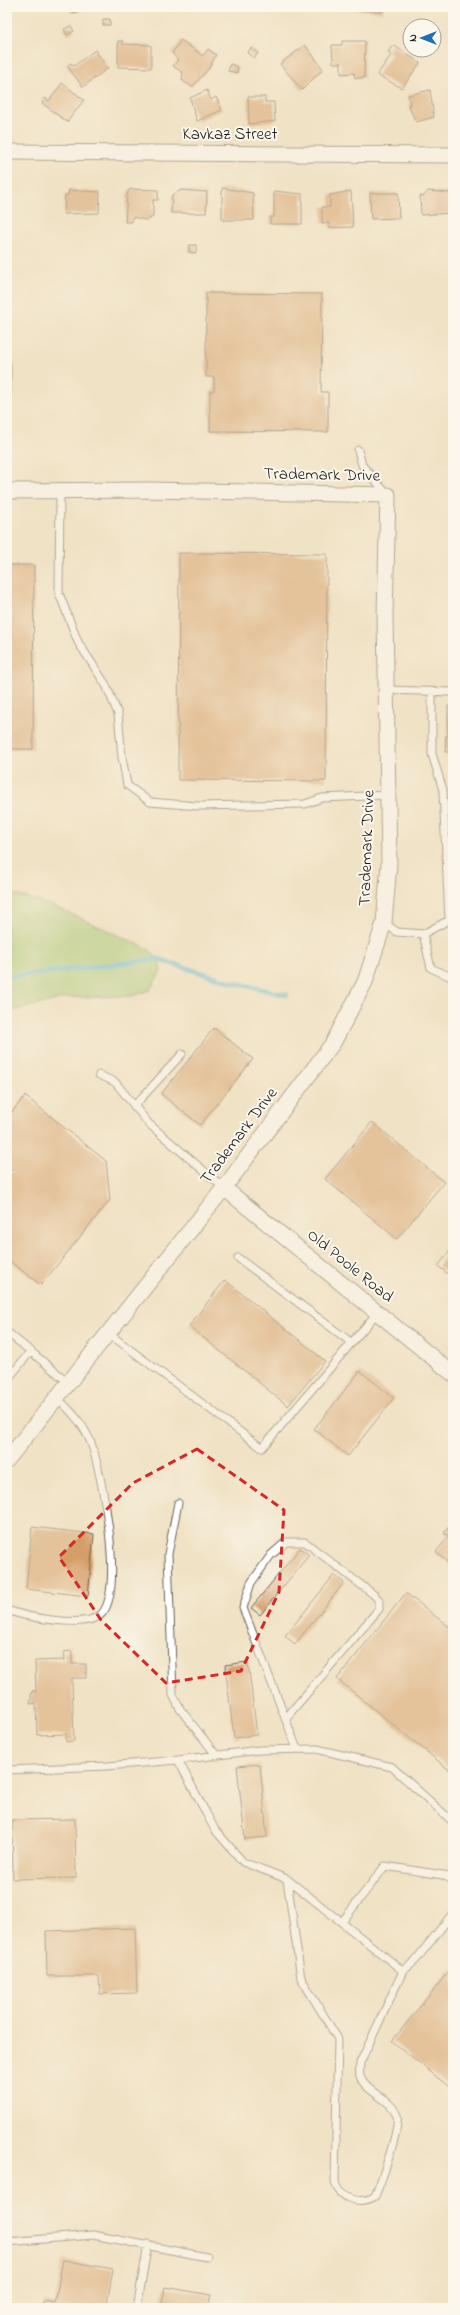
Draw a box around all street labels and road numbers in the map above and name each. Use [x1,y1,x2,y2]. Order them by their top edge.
street label: Kavkaz Street [183,122,278,147]
street label: Trademark Drive [264,461,381,489]
street label: Trademark Drive [352,789,382,907]
street label: Trademark Drive [194,1082,284,1190]
street label: Old Poole Road [301,1223,399,1309]

